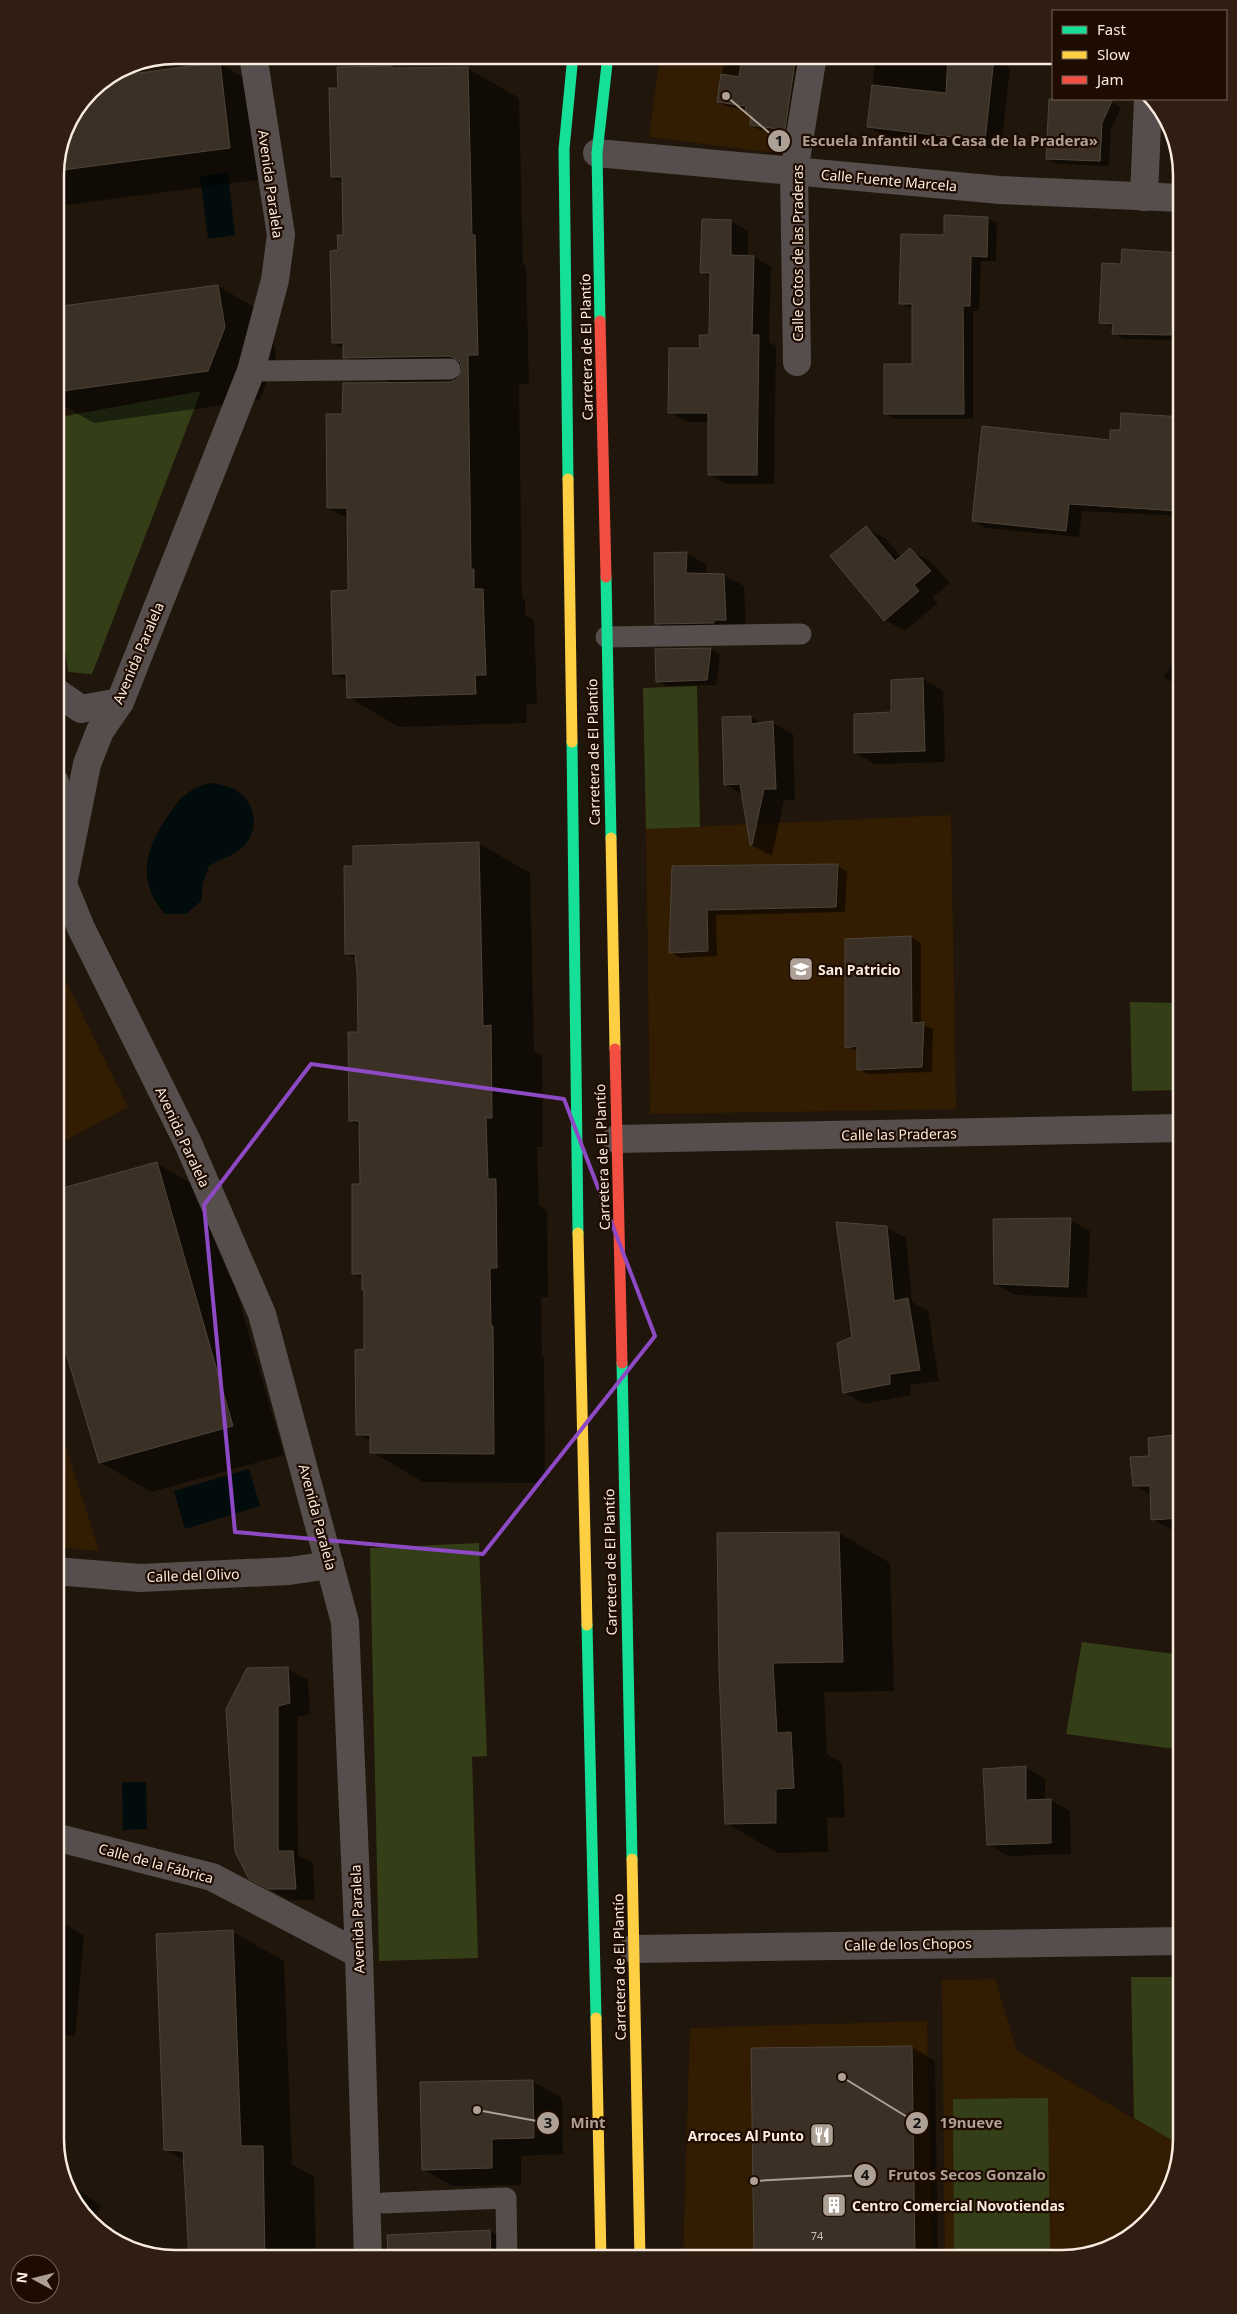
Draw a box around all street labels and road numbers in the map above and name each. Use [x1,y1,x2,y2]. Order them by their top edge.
street label: Avenida Paralela [254,129,288,239]
street label: Calle Cotos de las Praderas [788,164,807,342]
street label: Calle Fuente Marcela [820,165,958,195]
street label: Carretera de El Plantío [575,273,597,421]
street label: Avenida Paralela [108,599,168,707]
street label: Carretera de El Plantío [582,678,604,826]
street label: Carretera de El Plantío [590,1083,614,1231]
street label: Avenida Paralela [151,1084,215,1190]
street label: Calle las Praderas [841,1123,957,1145]
street label: Avenida Paralela [295,1462,341,1572]
street label: Carretera de El Plantío [599,1488,621,1636]
street label: Calle del Olivo [146,1564,240,1586]
street label: Calle de la Fábrica [96,1838,216,1888]
street label: Avenida Paralela [346,1864,368,1974]
street label: Carretera de El Plantío [608,1893,630,2041]
street label: Calle de los Chopos [844,1933,972,1955]

